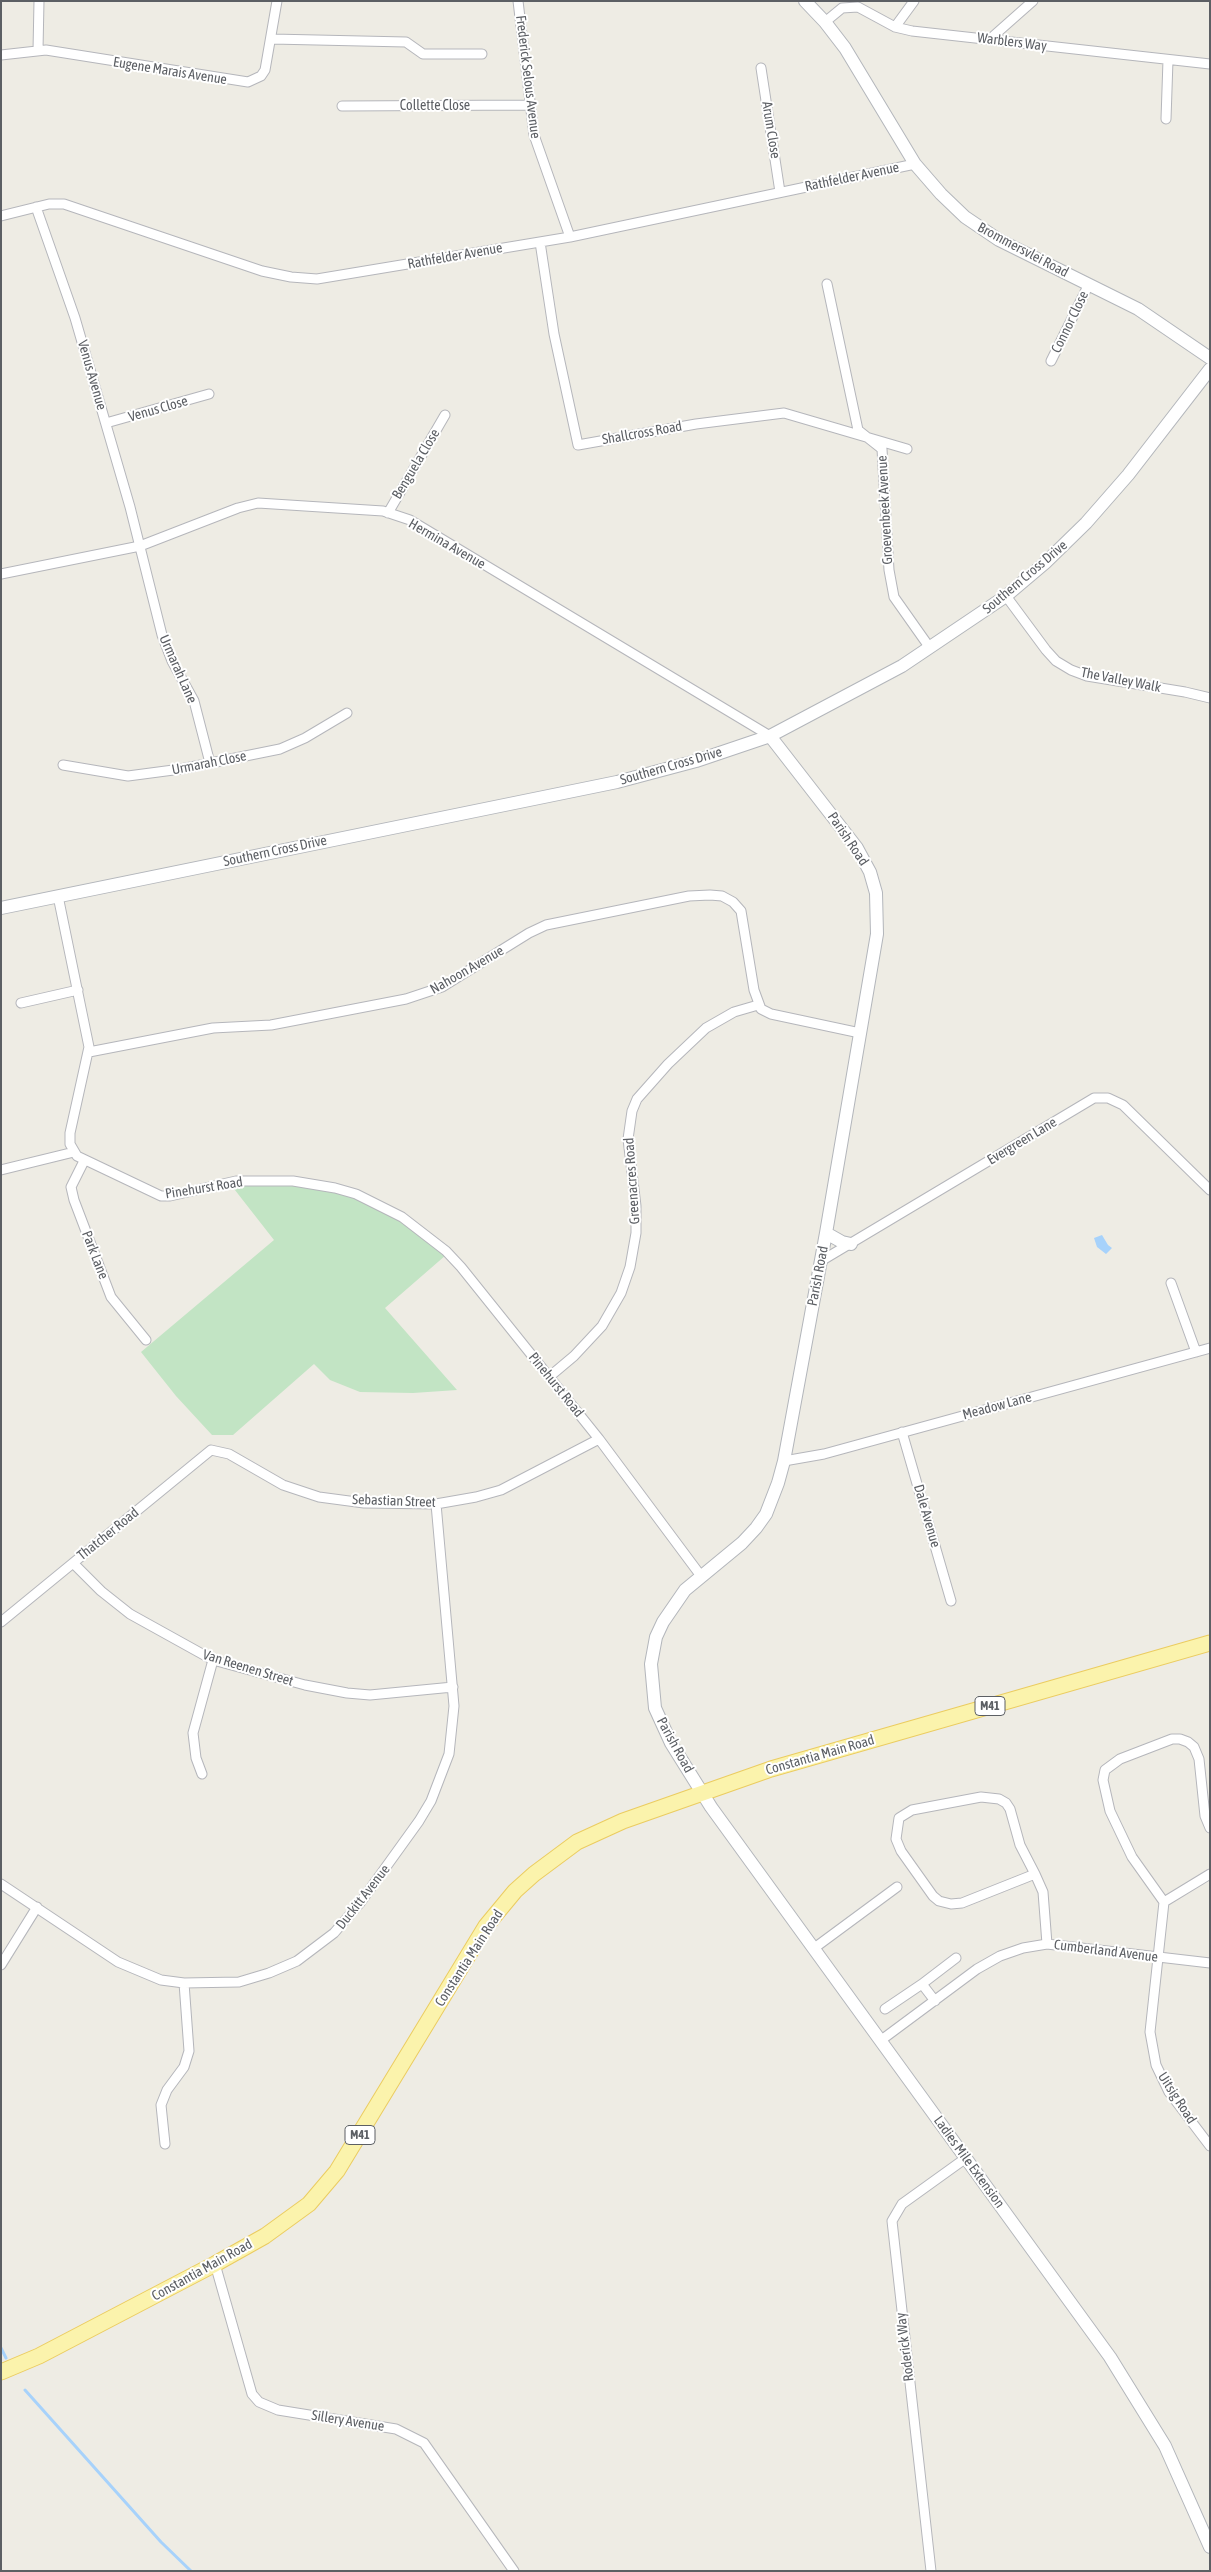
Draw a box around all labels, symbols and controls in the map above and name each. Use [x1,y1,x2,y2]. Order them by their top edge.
street label: Frederick Selous Avenue [512,14,544,140]
street label: Warblers Way [976,29,1048,55]
street label: Eugene Marais Avenue [112,54,228,88]
street label: Collette Close [400,98,470,114]
street label: Arum Close [758,100,784,160]
street label: Rathfelder Avenue [803,159,901,195]
street label: Brommersvlei Road [975,219,1071,281]
street label: Rathfelder Avenue [406,239,504,273]
street label: Connor Close [1048,288,1092,356]
street label: Venus Avenue [74,338,110,412]
street label: Venus Close [126,393,190,425]
street label: Shallcross Road [601,418,683,448]
street label: Benguela Close [389,426,443,502]
street label: Groevenbeek Avenue [874,455,896,565]
street label: Hermina Avenue [406,515,488,573]
street label: Southern Cross Drive [979,537,1071,617]
street label: Urmarah Lane [155,632,201,706]
street label: The Valley Walk [1080,664,1162,696]
street label: Southern Cross Drive [618,743,724,789]
street label: Urmarah Close [170,748,248,778]
street label: Parish Road [824,809,872,869]
street label: Southern Cross Drive [222,832,328,870]
street label: Nahoon Avenue [427,942,507,998]
street label: Evergreen Lane [984,1114,1060,1168]
street label: Greenacres Road [621,1137,643,1225]
street label: Pinehurst Road [164,1174,244,1202]
street label: Park Lane [78,1228,112,1282]
street label: Parish Road [804,1245,832,1307]
street label: Pinehurst Road [525,1349,587,1421]
street label: Meadow Lane [961,1389,1033,1423]
street label: Dale Avenue [910,1482,944,1550]
street label: Sebastian Street [352,1491,436,1511]
street label: Thatcher Road [74,1504,142,1564]
street label: Van Reenen Street [201,1646,295,1690]
road number: M41 [975,1696,1005,1715]
street label: Parish Road [653,1714,697,1776]
street label: Constantia Main Road [764,1731,876,1779]
street label: Duckitt Avenue [333,1861,393,1933]
street label: Constantia Main Road [431,1906,507,2010]
street label: Cumberland Avenue [1053,1936,1159,1966]
street label: Uitsig Road [1154,2069,1200,2127]
street label: Ladies Mile Extension [930,2113,1008,2211]
road number: M41 [345,2126,375,2144]
street label: Constantia Main Road [149,2235,255,2305]
street label: Roderick Way [892,2312,918,2382]
street label: Sillery Avenue [310,2407,386,2435]

